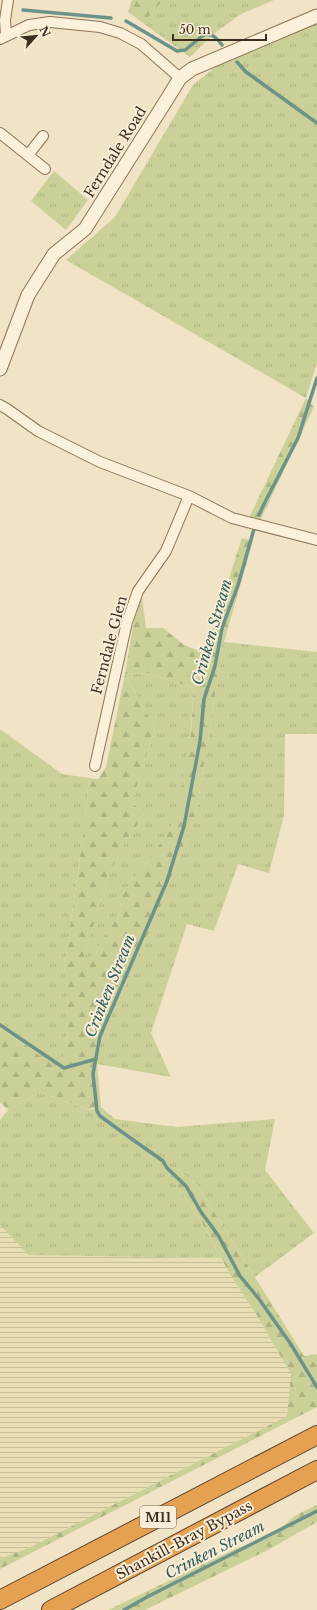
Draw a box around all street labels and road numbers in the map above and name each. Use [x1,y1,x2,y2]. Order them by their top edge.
street label: Ferndale Road [80,103,151,201]
street label: Ferndale Glen [87,593,131,696]
street label: Shankill-Bray Bypass [113,1496,255,1584]
road number: M11 [140,1506,176,1528]

